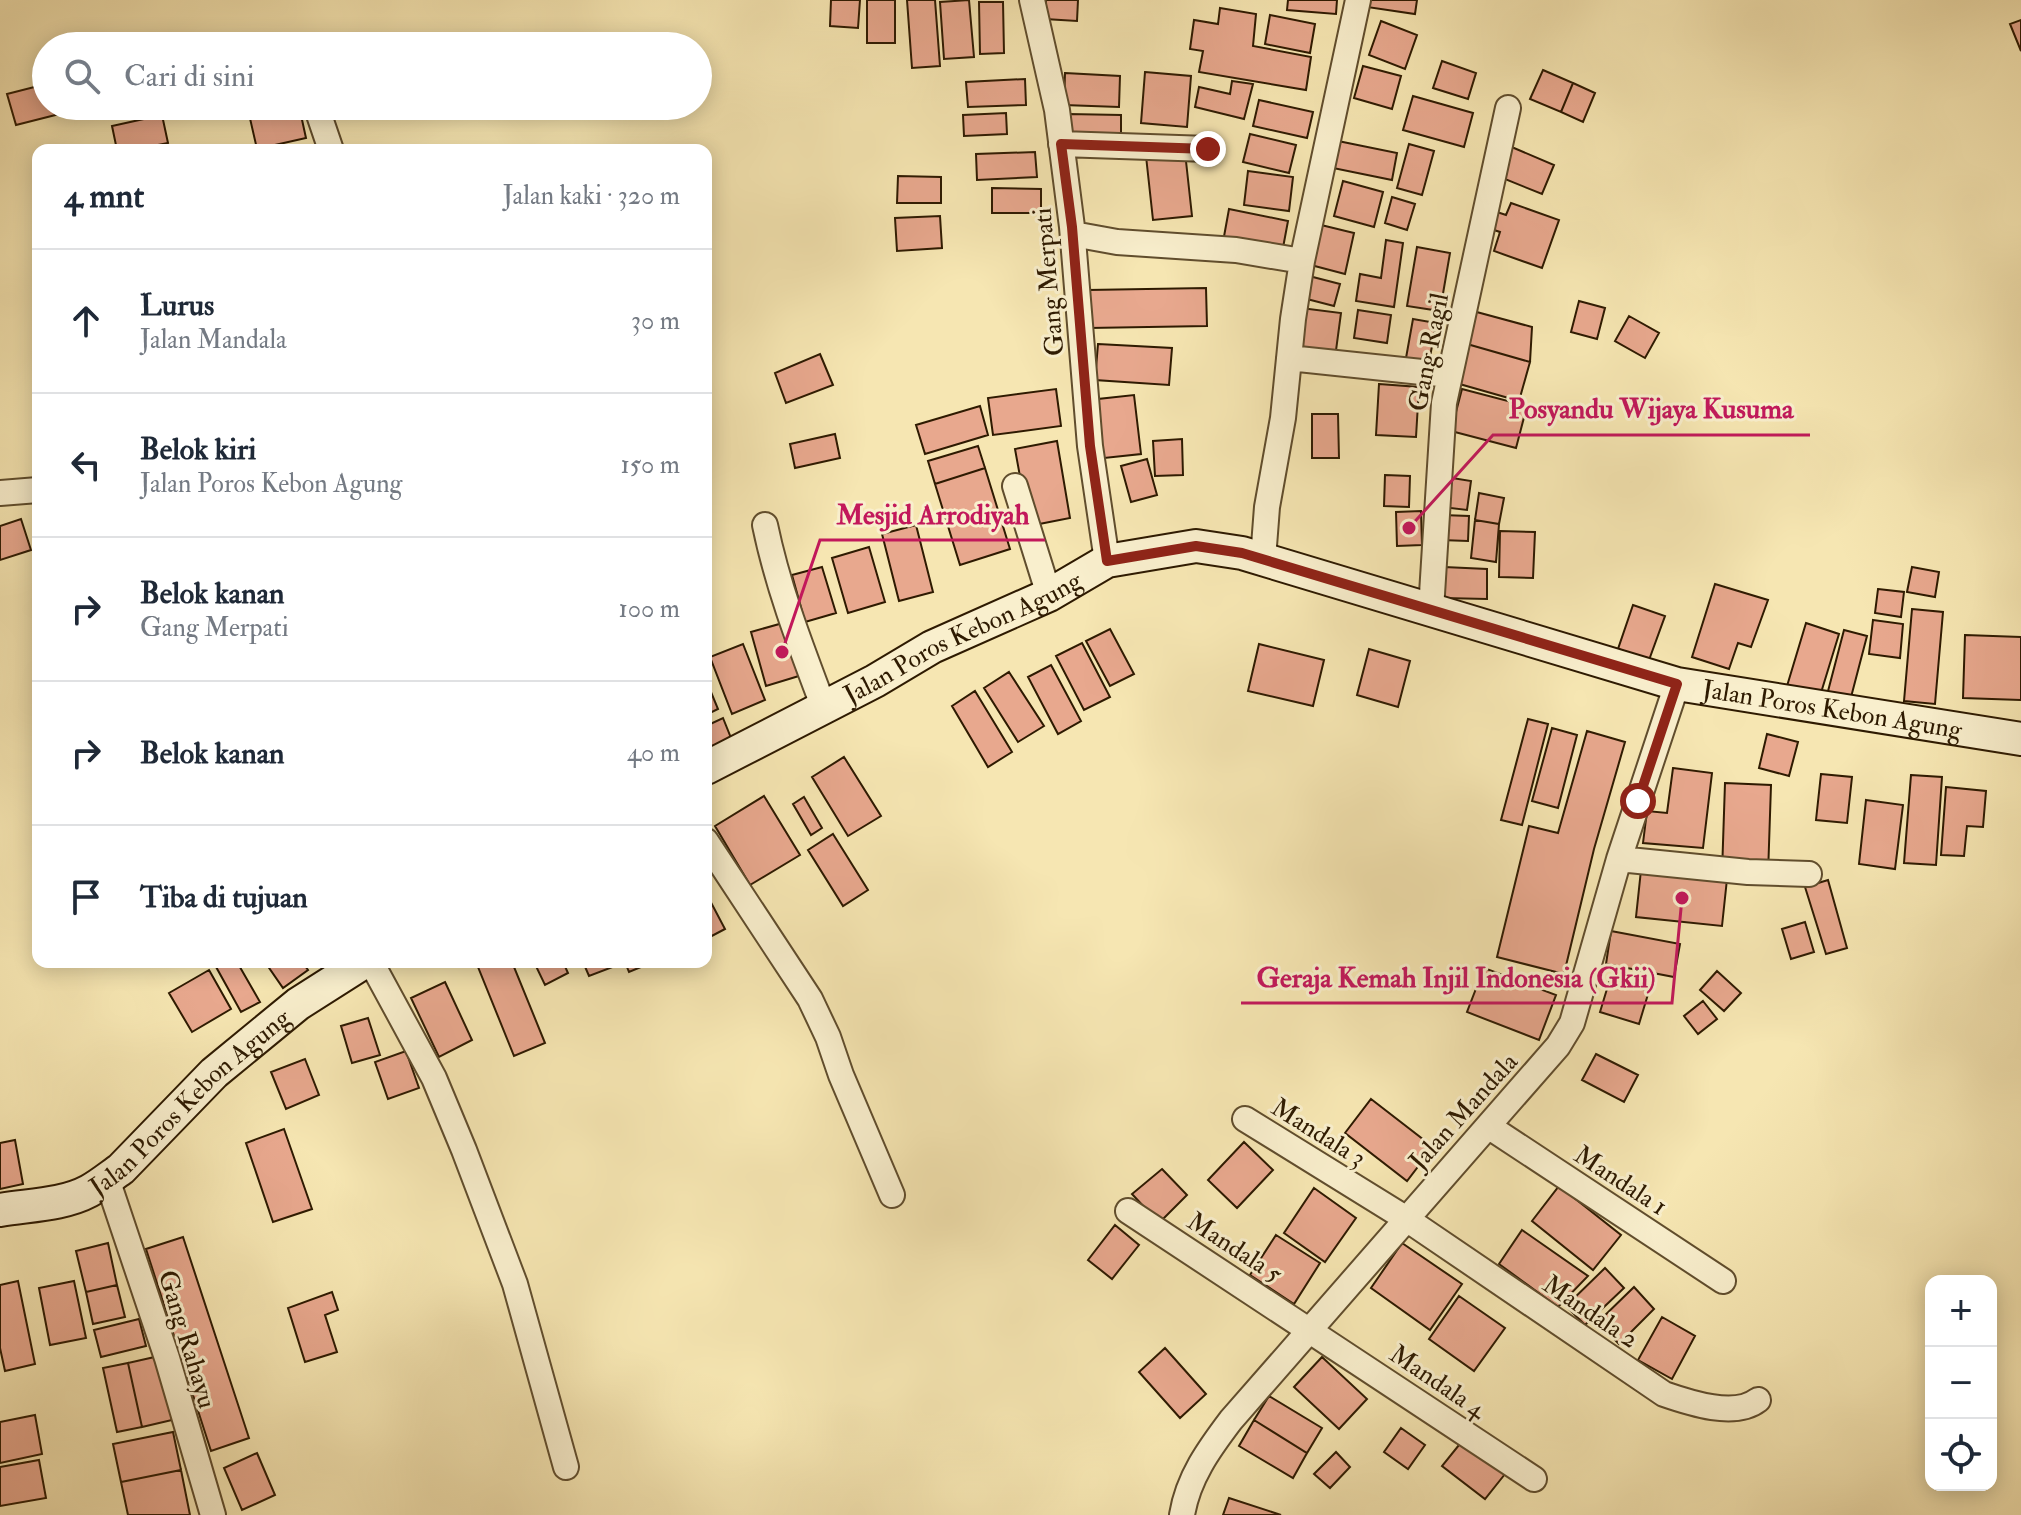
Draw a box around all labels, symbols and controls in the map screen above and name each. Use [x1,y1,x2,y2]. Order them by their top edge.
search box [32,32,712,120]
icon: search [60,54,104,98]
text: Cari di sini [124,58,254,95]
route end [1190,131,1226,167]
text: 4 mnt [64,175,144,218]
text: Jalan kaki · 320 m [503,180,680,212]
street label: Gang Merpati [1027,206,1072,357]
text: Lurus [140,287,214,324]
street label: Gang Ragil [1402,290,1456,414]
icon: ahead [64,299,108,343]
text: 30 m [631,305,680,337]
text: Jalan Mandala [140,324,287,356]
callout: Posyandu Wijaya Kusuma [1493,383,1810,435]
text: Posyandu Wijaya Kusuma [1508,392,1795,427]
text: Belok kiri [140,431,256,468]
icon: left [64,443,108,487]
text: 150 m [621,449,680,481]
text: Jalan Poros Kebon Agung [140,468,402,500]
callout: Mesjid Arrodiyah [820,488,1045,540]
text: Mesjid Arrodiyah [836,498,1030,533]
street label: Jalan Poros Kebon Agung [838,564,1089,712]
text: Belok kanan [140,575,284,612]
icon: right [64,587,108,631]
text: 100 m [619,593,680,625]
text: Gang Merpati [140,612,289,644]
street label: Jalan Poros Kebon Agung [1699,673,1965,747]
icon: right [64,731,108,775]
text: Belok kanan [140,735,284,772]
text: 40 m [627,737,680,769]
route start [1620,783,1656,819]
icon: arrive [64,875,108,919]
text: Tiba di tujuan [140,879,308,916]
callout: Geraja Kemah Injil Indonesia (Gkii) [1241,951,1672,1003]
text: Geraja Kemah Injil Indonesia (Gkii) [1256,961,1656,996]
street label: Jalan Poros Kebon Agung [83,1001,298,1204]
street label: Jalan Mandala [1402,1046,1525,1178]
street label: Mandala 3 [1265,1091,1372,1174]
street label: Mandala 1 [1568,1139,1673,1223]
street label: Mandala 5 [1181,1205,1288,1291]
street label: Gang Rahayu [151,1266,223,1412]
street label: Mandala 2 [1537,1268,1644,1355]
map controls [1925,1275,1997,1491]
button: + [1925,1275,1997,1347]
street label: Mandala 4 [1383,1338,1493,1426]
button: − [1925,1347,1997,1419]
button: locate [1925,1419,1997,1491]

